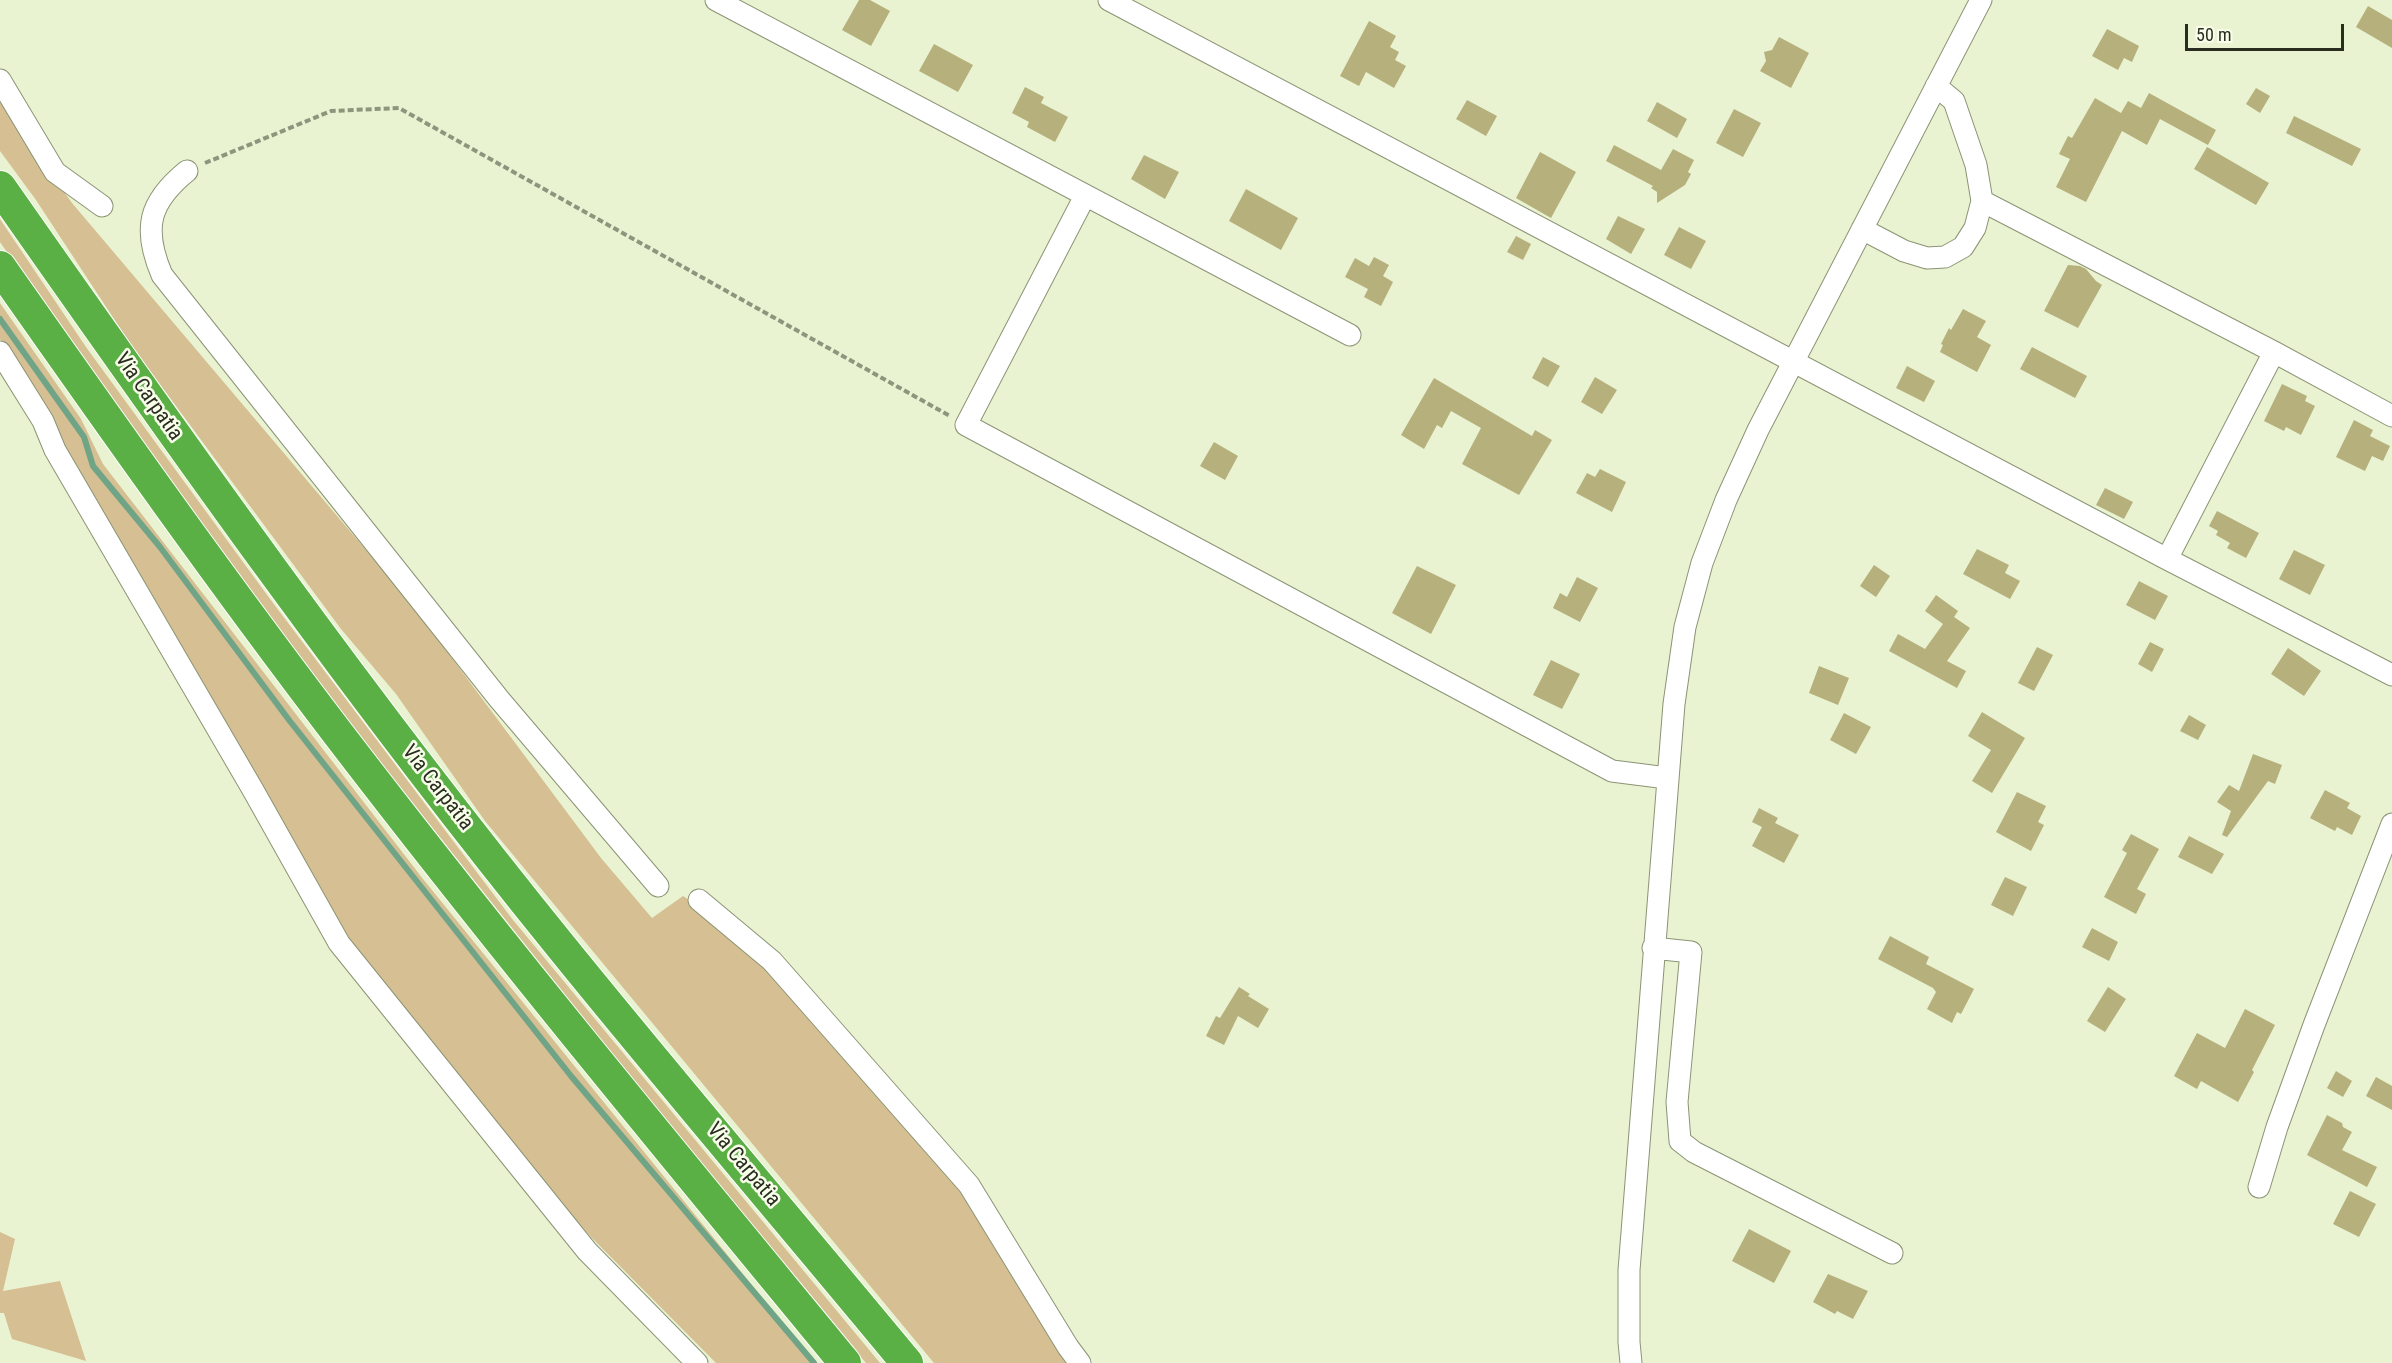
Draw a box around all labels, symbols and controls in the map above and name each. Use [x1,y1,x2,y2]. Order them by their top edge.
scale bar [2188,12,2347,50]
text: 50 m [2196,24,2231,45]
street label: Via Carpatia [109,348,187,446]
street label: Via Carpatia [396,740,478,836]
street label: Via Carpatia [701,1118,785,1212]

